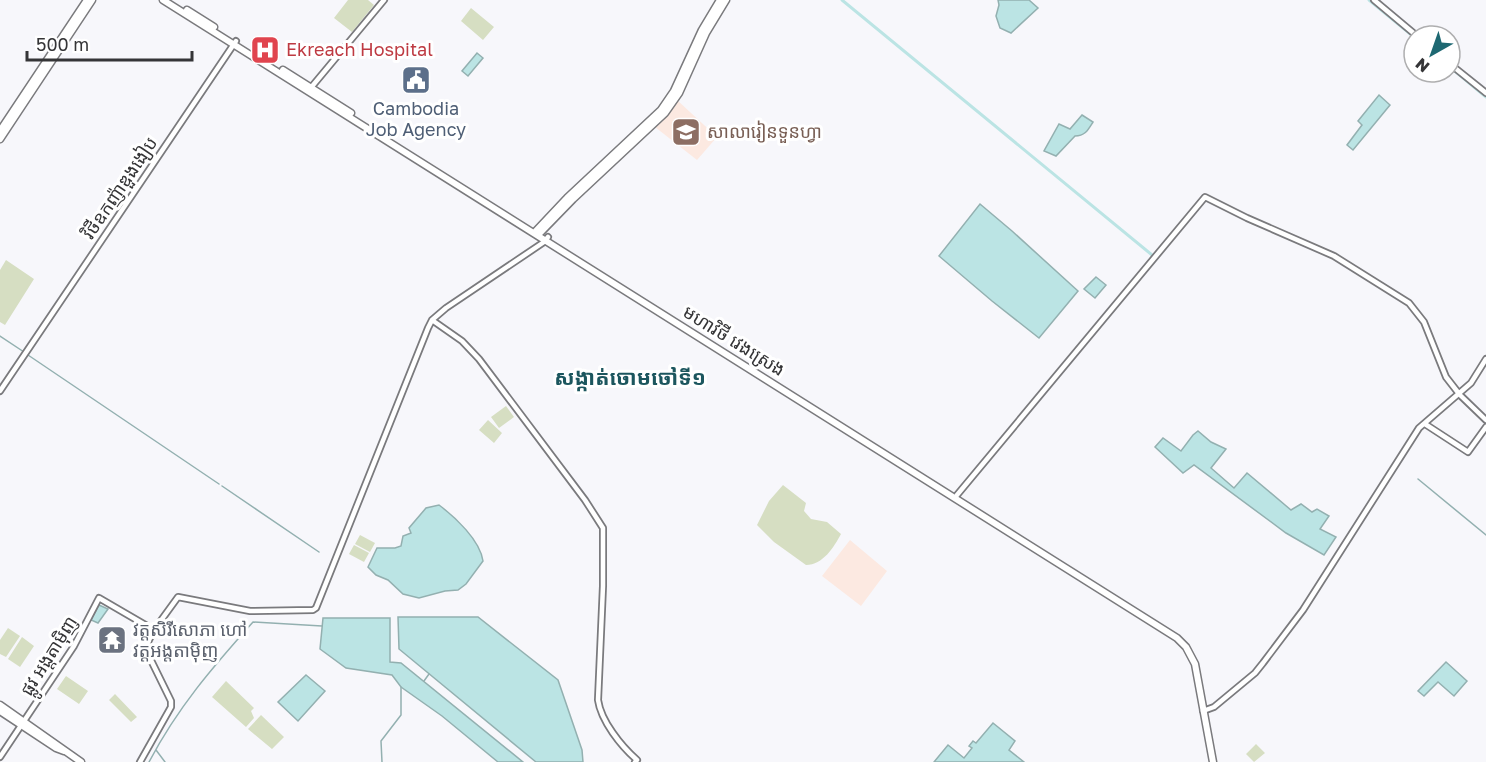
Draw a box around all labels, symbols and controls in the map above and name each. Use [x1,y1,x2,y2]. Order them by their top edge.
scale bar [27,24,192,62]
north arrow [1402,24,1462,84]
text: 500 m [36,33,89,55]
hospital icon: Ekreach Hospital [249,34,281,66]
place label: Ekreach Hospital [286,38,433,60]
text: N [1411,54,1433,77]
public building icon: Cambodia Job Agency [400,64,432,96]
place label: Cambodia Job Agency [366,97,466,140]
school or university icon: សាលារៀនទួនហ្វា [670,116,702,148]
place label: សាលារៀនទួនហ្វា [707,120,822,143]
street label: វិថីឧកញ៉ាឌួងងៀប [76,132,163,244]
street label: មហាវិថី វេងស្រេង [679,300,790,381]
district label: សង្កាត់ចោមចៅទី១ [554,364,706,392]
street label: ផ្លូវ អង្តតាម៉ិញ [15,612,87,703]
place label: វត្តសិរីសោភា ហៅ វត្តអង្តតាម៉ិញ [133,618,247,663]
temple icon: វត្តសិរីសោភា ហៅ វត្តអង្តតាម៉ិញ [96,624,128,656]

